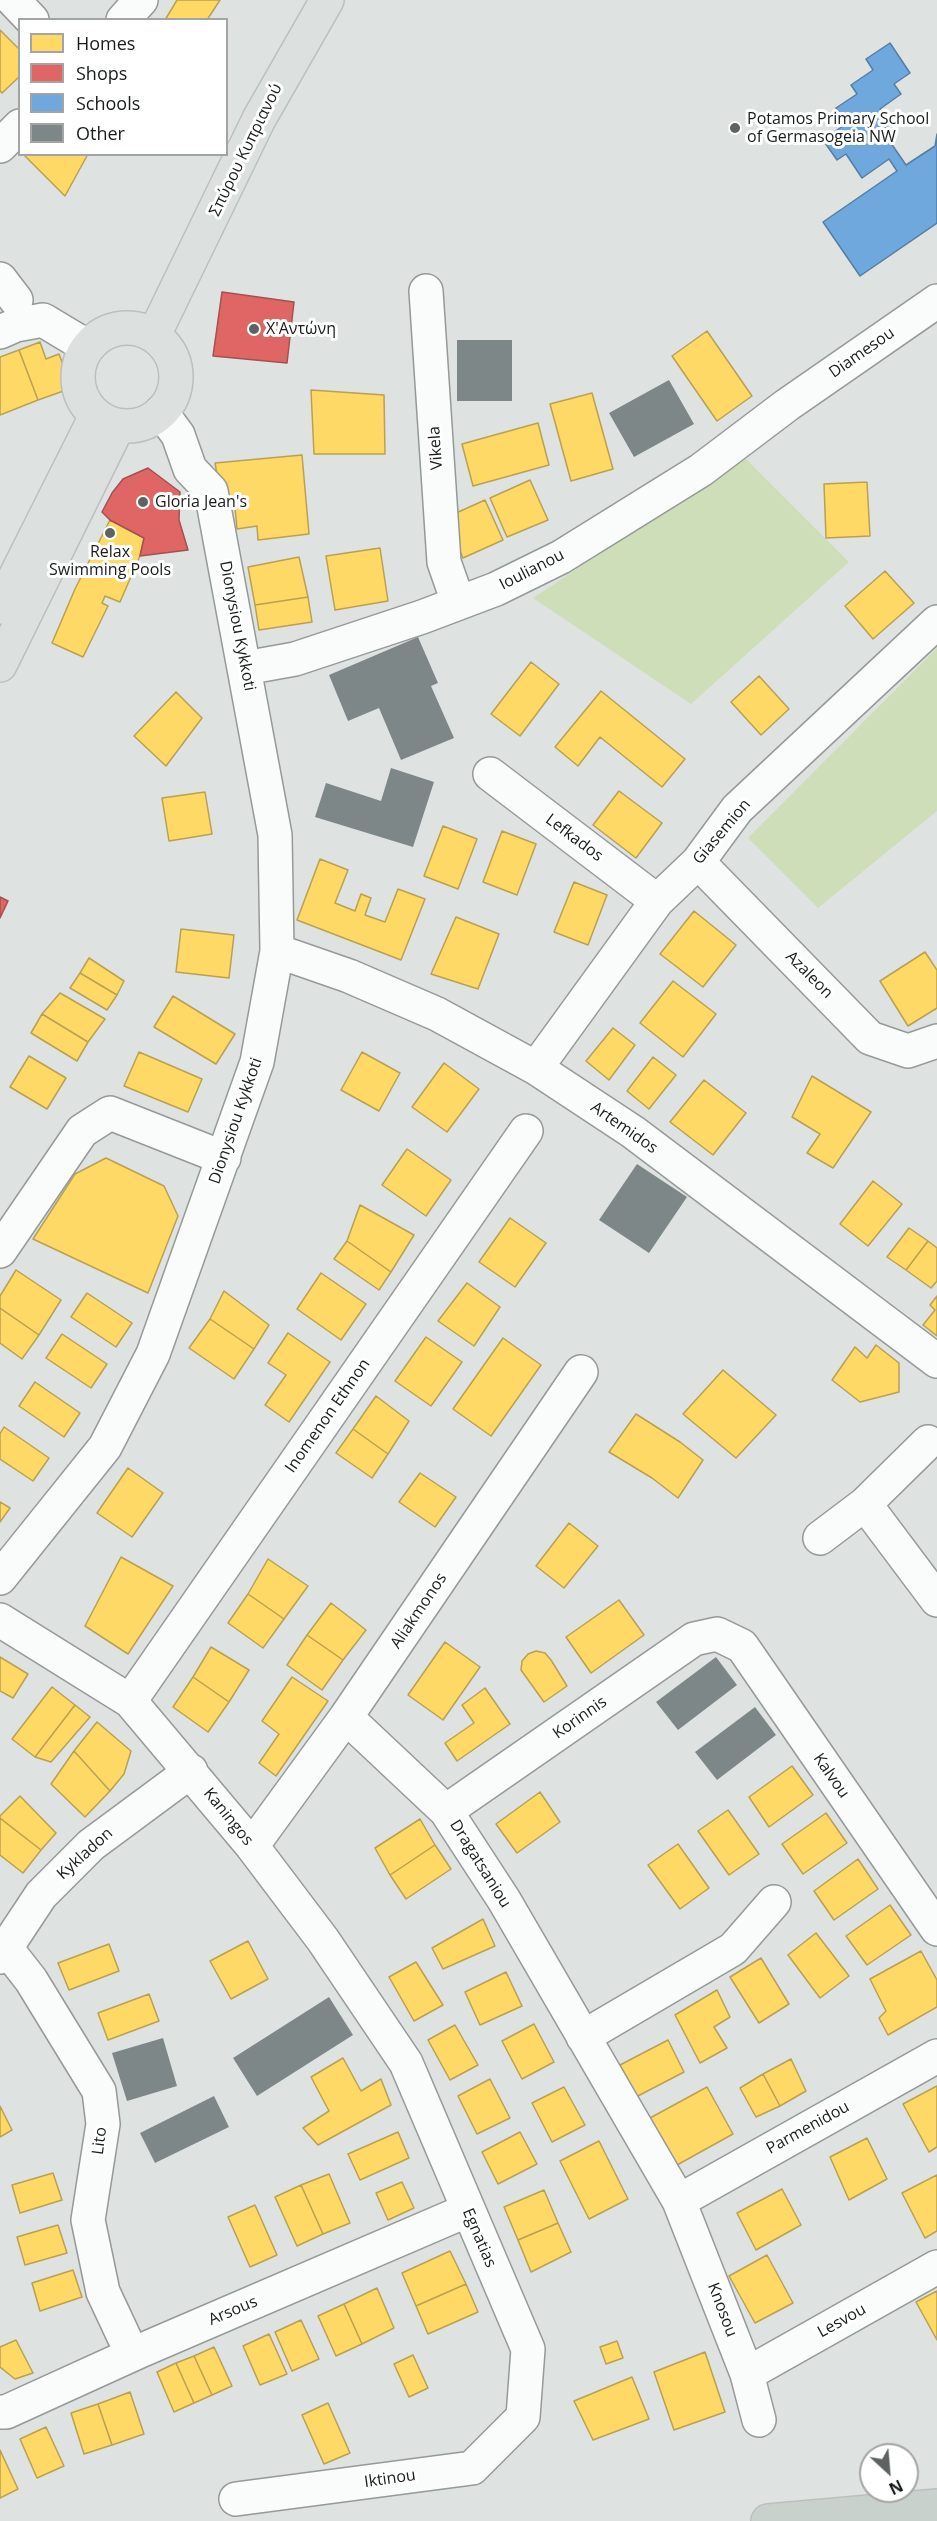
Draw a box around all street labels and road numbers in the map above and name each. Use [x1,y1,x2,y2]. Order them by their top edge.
street label: Σπύρου Κυπριανού [206,81,286,219]
street label: Diamesou [826,324,898,382]
street label: Vikela [425,425,447,471]
street label: Ioulianou [496,546,568,594]
street label: Dionysiou Kykkoti [215,559,259,693]
street label: Giasemion [689,795,755,869]
street label: Lefkados [541,810,607,866]
street label: Azaleon [781,947,837,1003]
street label: Dionysiou Kykkoti [205,1055,267,1187]
street label: Artemidos [587,1098,661,1158]
street label: Inomenon Ethnon [281,1355,375,1477]
street label: Aliakmonos [387,1570,451,1652]
street label: Korinnis [549,1693,611,1743]
street label: Kalvou [809,1750,853,1802]
street label: Kaningos [199,1784,257,1850]
street label: Dragatsaniou [445,1816,515,1912]
street label: Kykladon [53,1824,117,1884]
street label: Parmenidou [763,2097,853,2159]
street label: Lito [89,2126,111,2156]
street label: Egnatias [458,2205,500,2271]
street label: Knosou [703,2280,741,2340]
street label: Arsous [206,2292,260,2330]
street label: Lesvou [814,2300,870,2342]
street label: Iktinou [363,2466,417,2492]

